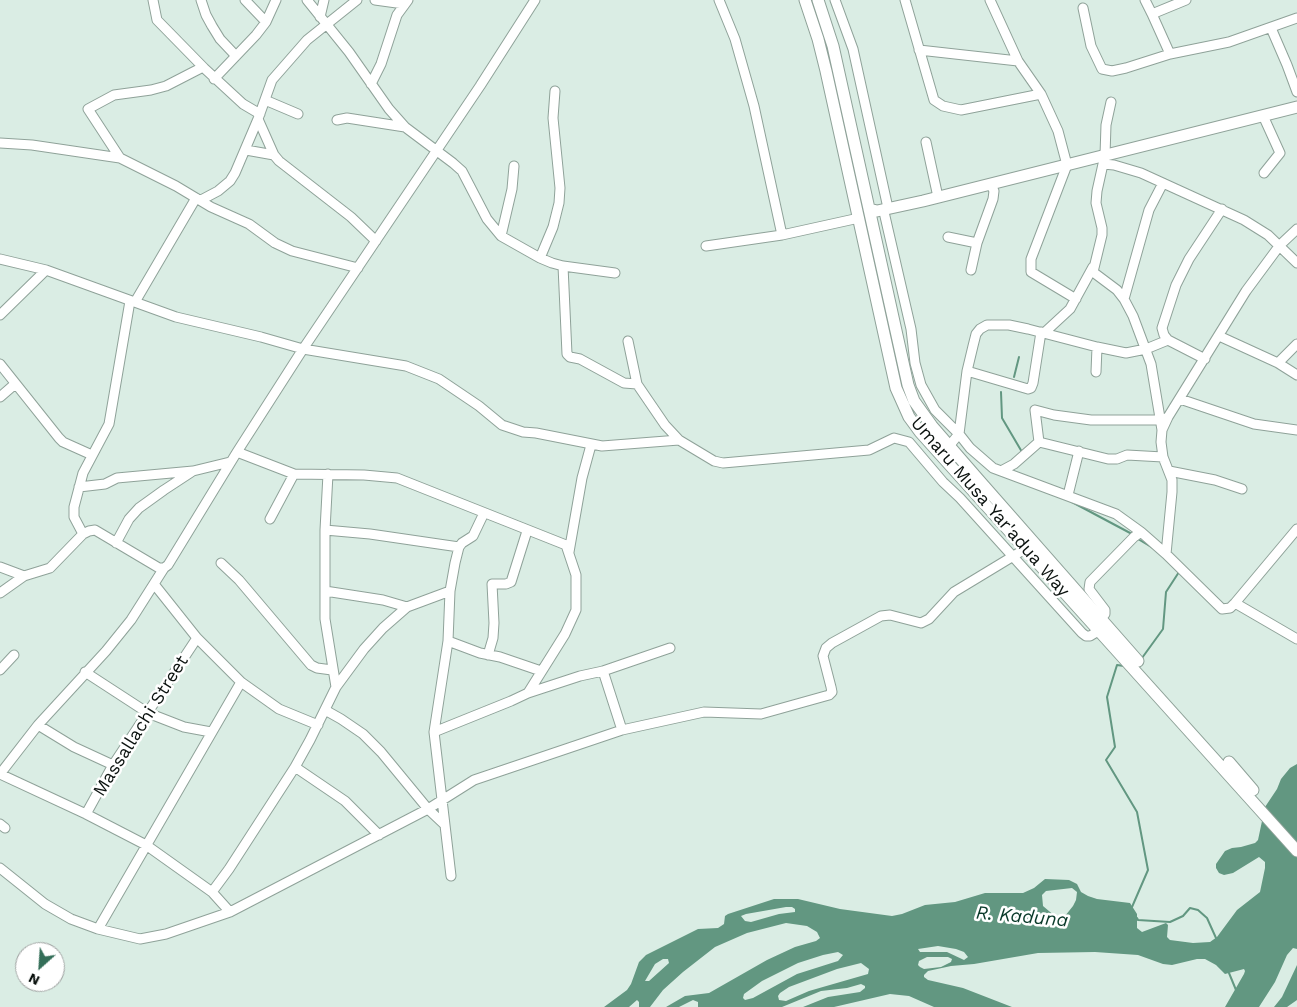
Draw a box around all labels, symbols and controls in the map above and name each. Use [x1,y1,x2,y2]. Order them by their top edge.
street label: Umaru Musa Yar'adua Way [906,413,1074,601]
street label: Massallachi Street [89,652,193,800]
water label: R. Kaduna [975,902,1069,932]
north arrow [15,942,65,992]
text: N [26,970,42,989]

